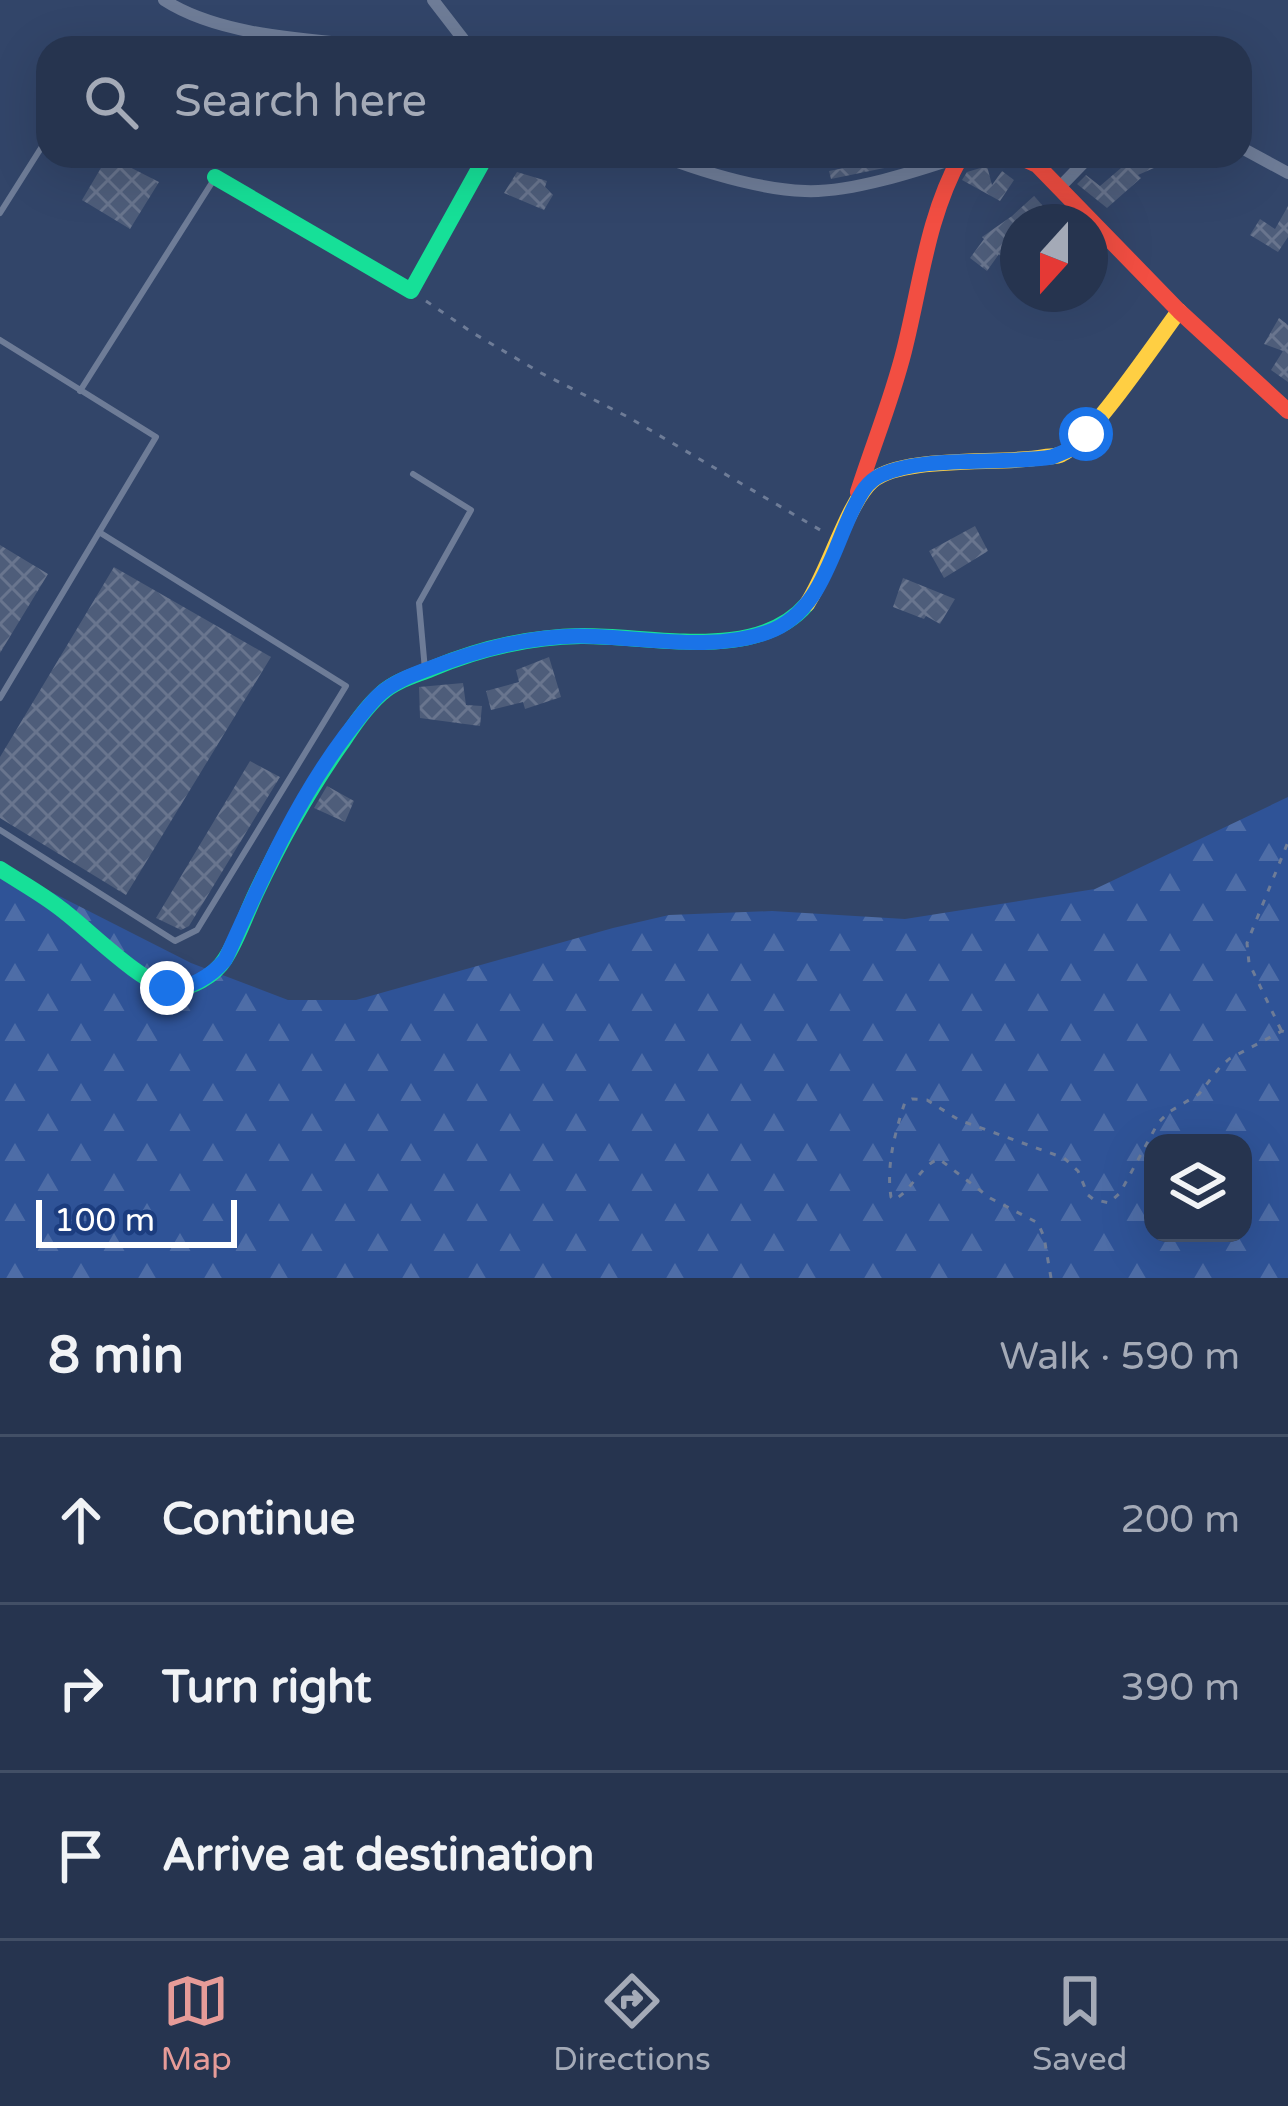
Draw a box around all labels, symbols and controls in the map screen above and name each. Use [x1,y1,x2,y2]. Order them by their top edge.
search box [36,36,1252,168]
icon: search [78,69,144,135]
text: Search here [174,75,427,129]
north arrow [1000,204,1108,312]
route start [1059,407,1113,461]
route end [140,961,194,1015]
map controls [1144,1134,1252,1242]
button: layers [1144,1134,1252,1242]
scale bar [36,1194,237,1247]
text: 100 m [54,1201,155,1240]
text: 8 min [48,1325,184,1387]
text: Walk · 590 m [999,1333,1240,1380]
icon: ahead [48,1487,114,1553]
text: Continue [162,1493,355,1547]
text: 200 m [1121,1496,1240,1543]
icon: right [48,1655,114,1721]
text: Turn right [162,1661,371,1715]
text: 390 m [1121,1664,1240,1711]
icon: arrive [48,1823,114,1889]
text: Arrive at destination [162,1829,594,1883]
tab: Map [161,1968,232,2079]
tab: Directions [553,1968,711,2079]
tab: Saved [1032,1968,1127,2079]

